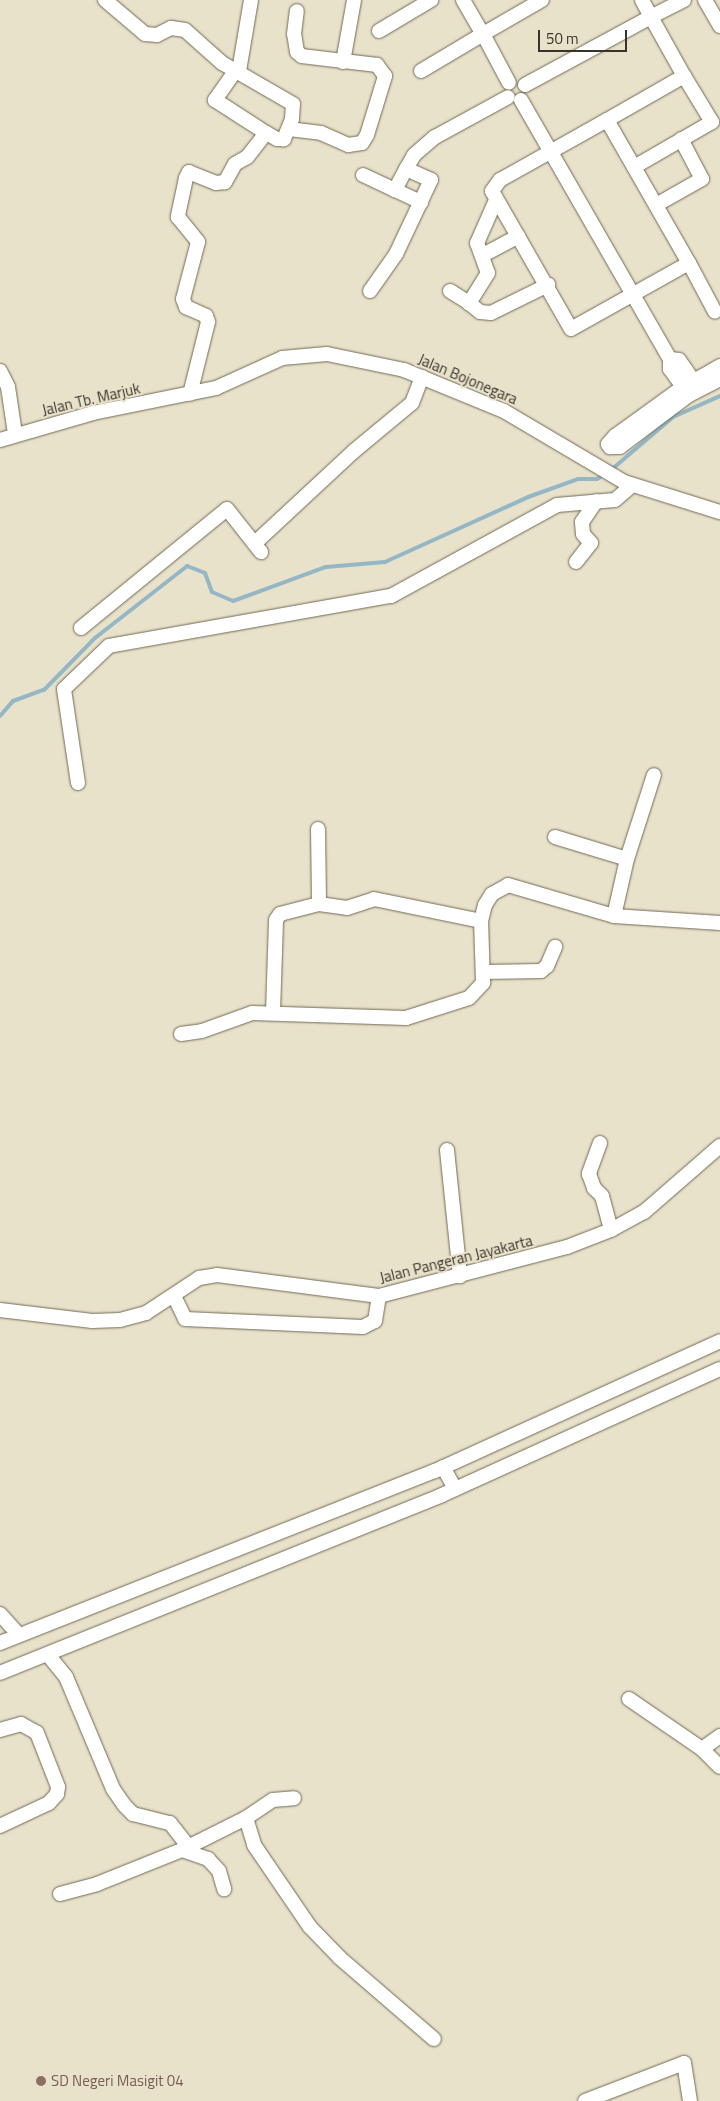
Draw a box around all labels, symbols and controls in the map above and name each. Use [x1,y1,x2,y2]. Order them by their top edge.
scale bar [540,20,629,52]
text: 50 m [546,27,579,50]
street label: Jalan Bojonegara [416,350,520,408]
street label: Jalan Tb. Marjuk [40,379,142,419]
street label: Jalan Pangeran Jayakarta [378,1231,534,1287]
place label: SD Negeri Masigit 04 [51,2072,184,2090]
marker: SD Negeri Masigit 04 [35,2075,47,2087]

